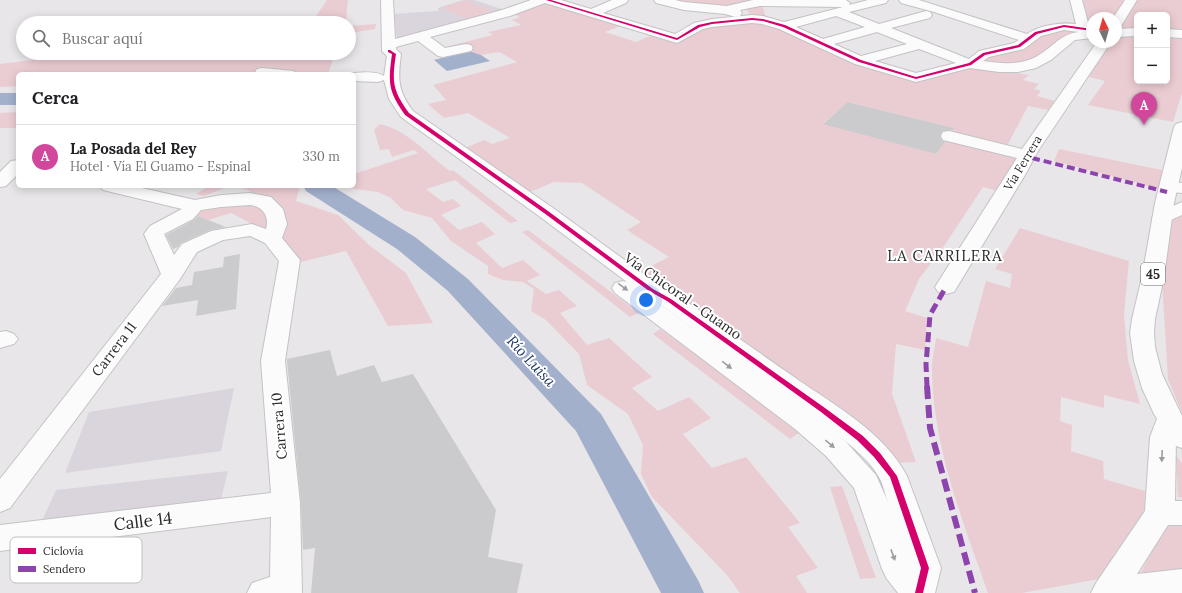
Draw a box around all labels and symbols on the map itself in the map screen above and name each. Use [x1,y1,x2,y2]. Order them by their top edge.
north arrow [1086,12,1122,48]
pin: A [1131,92,1157,125]
street label: Vía Ferrera [1000,133,1045,194]
district label: LA CARRILERA [887,246,1003,265]
street label: Vía Chicoral - Guamo [620,248,745,343]
road number: 45 [1141,263,1165,285]
one-way arrow [618,283,628,291]
your location [636,290,656,310]
street label: Carrera 11 [88,318,140,380]
water label: Río Luisa [503,331,560,391]
one-way arrow [722,361,733,369]
street label: Carrera 10 [267,392,291,460]
one-way arrow [825,440,835,449]
one-way arrow [1159,450,1165,463]
street label: Calle 14 [112,506,174,536]
legend [10,537,142,583]
text: Ciclovía [43,544,84,558]
one-way arrow [890,550,896,562]
text: Sendero [43,562,86,576]

